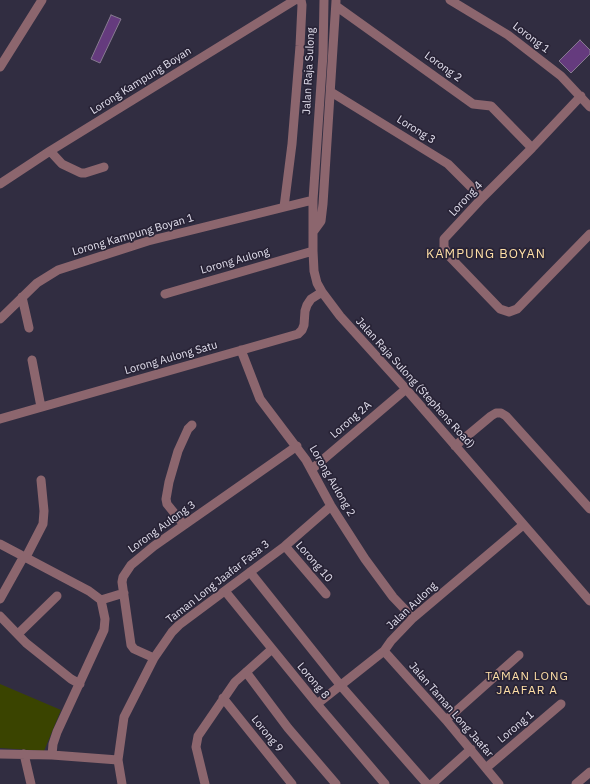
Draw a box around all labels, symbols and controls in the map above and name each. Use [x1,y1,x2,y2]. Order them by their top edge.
street label: Lorong 1 [510,20,552,56]
street label: Jalan Raja Sulong [300,27,318,115]
street label: Lorong Kampung Boyan [88,44,194,118]
street label: Lorong 2 [422,49,464,85]
street label: Lorong 3 [394,113,438,147]
street label: Lorong 4 [447,179,485,219]
street label: Lorong Kampung Boyan 1 [71,211,195,259]
street label: Lorong Aulong [199,245,271,277]
district label: KAMPUNG BOYAN [426,246,546,262]
street label: Jalan Raja Sulong (Stephens Road) [353,315,477,451]
street label: Lorong Aulong Satu [123,338,219,378]
street label: Lorong 2A [328,399,374,441]
street label: Lorong Aulong 2 [306,443,358,519]
street label: Lorong Aulong 3 [126,498,198,556]
street label: Taman Long Jaafar Fasa 3 [164,538,272,626]
street label: Lorong 10 [293,539,335,585]
street label: Jalan Aulong [384,579,440,633]
street label: Lorong 8 [294,660,332,702]
street label: Jalan Taman Long Jaafar [406,660,496,760]
district label: TAMAN LONG JAAFAR A [485,670,569,698]
street label: Lorong 1 [495,708,537,746]
street label: Lorong 9 [248,713,286,755]

